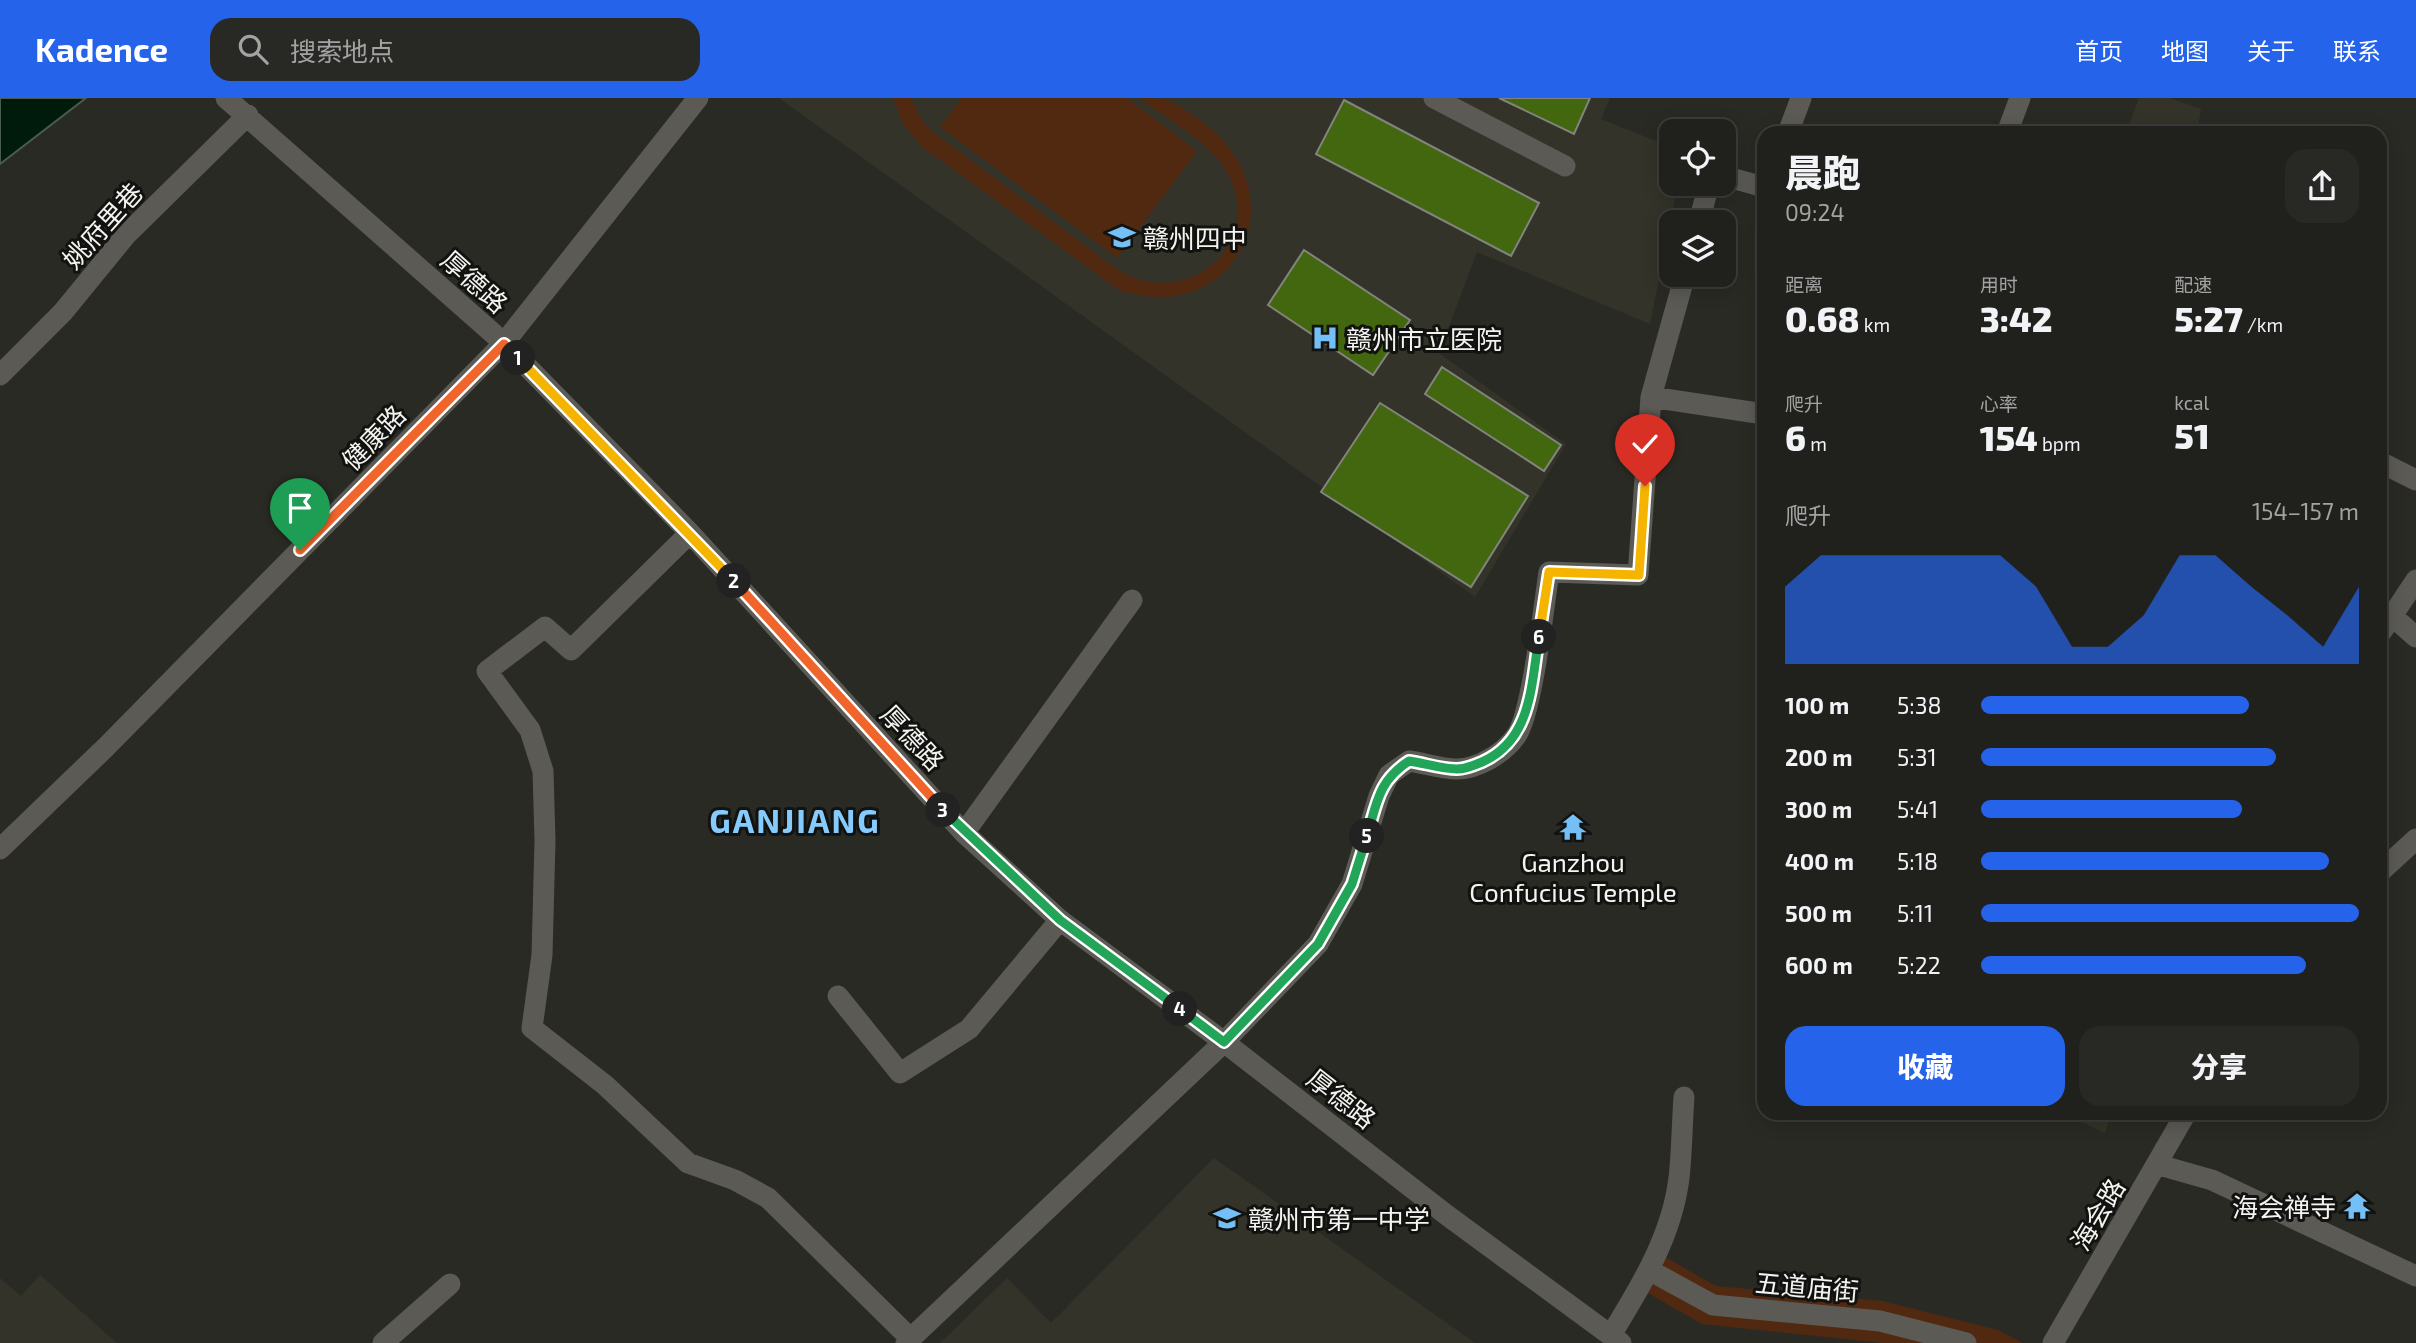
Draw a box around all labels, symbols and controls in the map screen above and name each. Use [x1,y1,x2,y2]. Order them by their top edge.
search box [210,18,700,81]
text: Kadence [35,29,168,69]
icon: search [234,30,272,68]
text: 搜索地点 [290,35,394,66]
text: 首页 [2075,36,2123,65]
text: 地图 [2161,36,2209,65]
text: 关于 [2247,36,2295,65]
text: 联系 [2333,36,2381,65]
map controls [1659,119,1736,287]
button: locate [1659,119,1736,196]
text: 晨跑 [1785,149,1861,195]
button: share [2285,149,2359,223]
street label: 姚府里巷 [56,176,148,274]
text: 09:24 [1785,198,1845,226]
button: layers [1659,210,1736,287]
school or university icon: 赣州四中 [1107,222,1137,252]
place label: 赣州四中 [1143,222,1247,253]
street label: 厚德路 [436,243,514,319]
text: 距离 [1785,273,1823,296]
text: 用时 [1980,273,2018,296]
text: 配速 [2174,273,2212,296]
text: 0.68 [1785,297,1860,339]
text: 3:42 [1980,297,2053,339]
text: 5:27 [2174,297,2243,339]
text: km [1860,313,1890,336]
text: /km [2243,313,2283,336]
hospital icon: 赣州市立医院 [1310,323,1340,353]
place label: 赣州市立医院 [1346,323,1502,354]
pin: 1 [500,341,536,376]
text: 1 [513,346,522,369]
text: kcal [2174,391,2209,414]
text: 爬升 [1785,392,1823,415]
text: 心率 [1980,392,2018,415]
street label: 健康路 [335,398,411,476]
pin [1615,414,1675,486]
text: 51 [2174,414,2210,456]
text: 6 [1785,416,1806,458]
text: 154 [1980,416,2038,458]
icon: check [1626,425,1664,463]
text: m [1806,432,1827,455]
text: bpm [2038,432,2081,455]
pin [270,478,330,550]
icon: arrive [281,489,319,527]
text: 154–157 m [2252,497,2359,525]
text: 爬升 [1785,501,1831,529]
pin: 2 [716,564,752,598]
text: 2 [728,569,739,592]
pin: 6 [1522,620,1556,654]
text: 6 [1533,625,1544,648]
text: 100 m [1785,691,1849,719]
text: 5:38 [1897,691,1942,719]
street label: 厚德路 [875,698,951,776]
text: 200 m [1785,743,1853,771]
text: 5:31 [1897,743,1937,771]
pin: 3 [926,792,960,828]
text: 300 m [1785,795,1852,823]
text: 5:41 [1897,795,1938,823]
text: 3 [937,798,948,821]
district label: GANJIANG [709,800,881,840]
temple icon: Ganzhou Confucius Temple [1558,812,1588,842]
pin: 5 [1350,818,1384,854]
text: 5 [1361,824,1372,847]
place label: Ganzhou Confucius Temple [1469,846,1677,907]
text: 400 m [1785,847,1854,875]
text: 5:18 [1897,847,1938,875]
text: 500 m [1785,899,1852,927]
text: 5:11 [1897,899,1933,927]
text: 600 m [1785,951,1853,979]
text: 5:22 [1897,951,1941,979]
pin: 4 [1162,992,1198,1026]
text: 4 [1173,997,1186,1020]
button: 收藏 [1785,1026,2065,1106]
button: 分享 [2079,1026,2359,1106]
street label: 厚德路 [1302,1062,1382,1134]
street label: 海会路 [2064,1173,2130,1255]
place label: 海会禅寺 [2232,1191,2336,1222]
temple icon: 海会禅寺 [2342,1191,2372,1221]
school or university icon: 赣州市第一中学 [1212,1203,1242,1233]
place label: 赣州市第一中学 [1248,1203,1430,1234]
street label: 五道庙街 [1754,1266,1860,1306]

